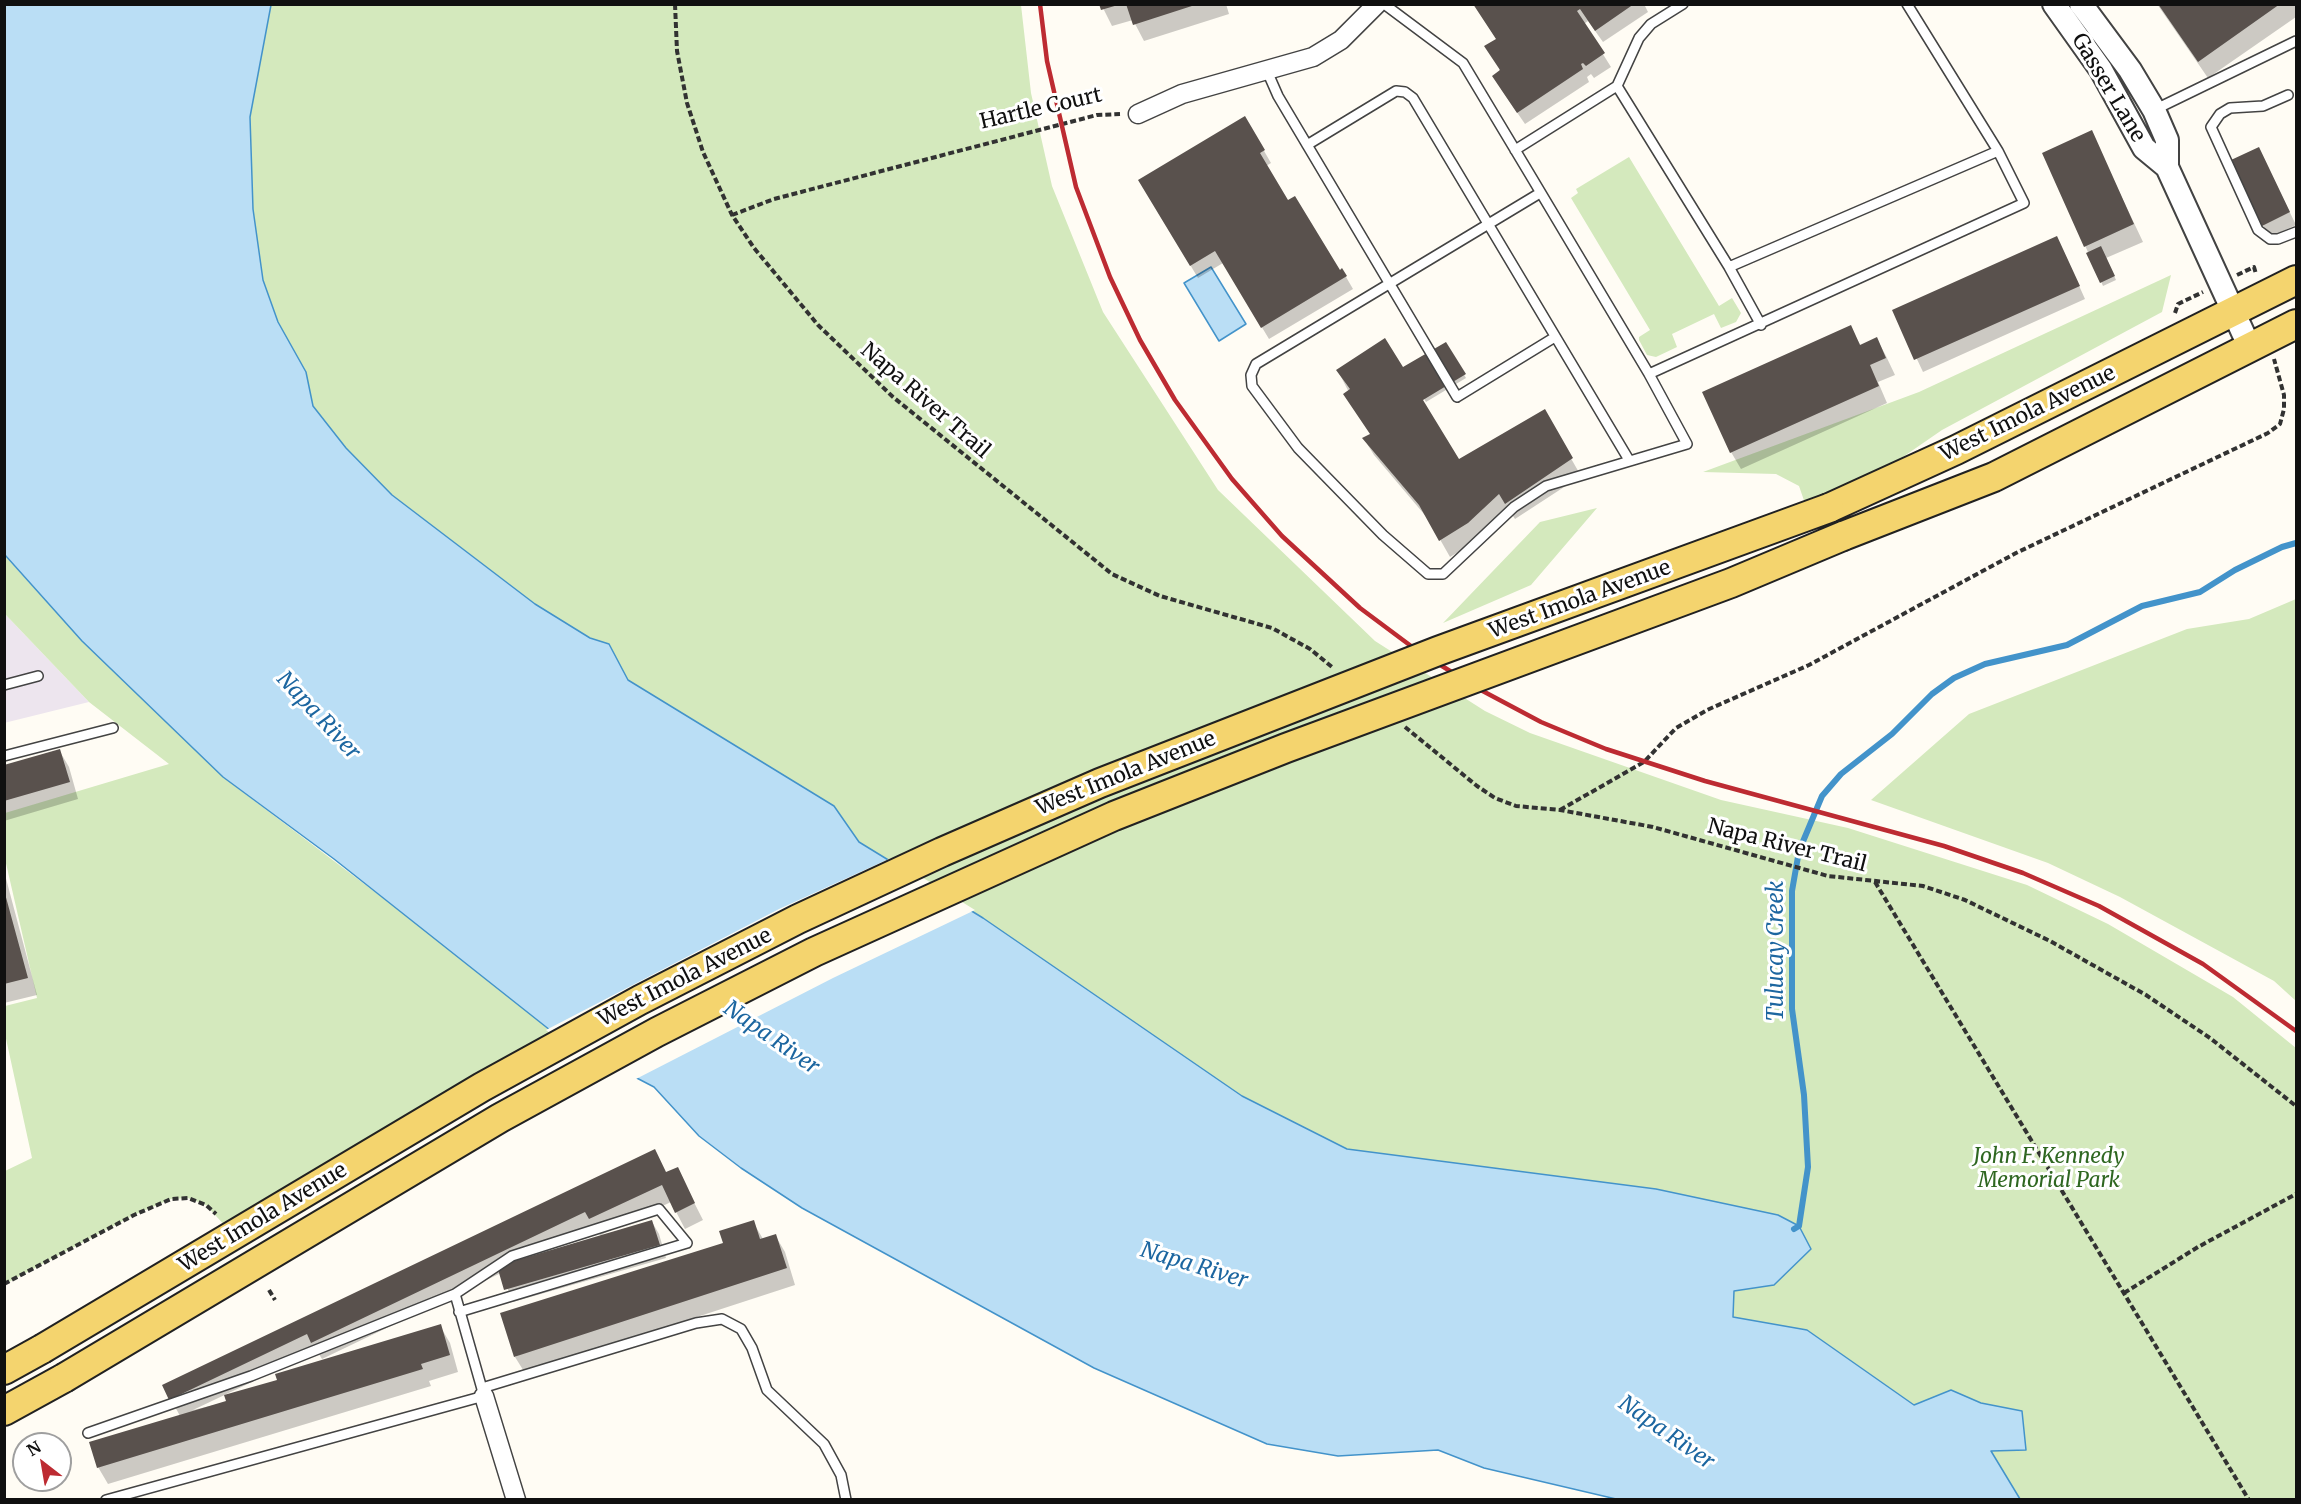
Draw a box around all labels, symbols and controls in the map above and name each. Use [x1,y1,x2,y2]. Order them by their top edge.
street label: Gasser Lane [2066,29,2150,147]
street label: Hartle Court [978,83,1104,135]
street label: Napa River Trail [855,338,995,464]
street label: West Imola Avenue [1936,361,2120,467]
street label: West Imola Avenue [1486,555,1674,645]
water label: Napa River [271,667,365,765]
street label: West Imola Avenue [1033,726,1219,822]
street label: Napa River Trail [1705,814,1869,878]
water label: Tulucay Creek [1764,881,1790,1021]
street label: West Imola Avenue [594,923,776,1033]
water label: Napa River [718,996,824,1080]
park label: John F. Kennedy Memorial Park [1974,1144,2124,1194]
street label: West Imola Avenue [174,1158,352,1278]
water label: Napa River [1137,1237,1251,1295]
water label: Napa River [1613,1391,1719,1475]
north arrow [12,1432,72,1492]
text: N [23,1436,44,1460]

